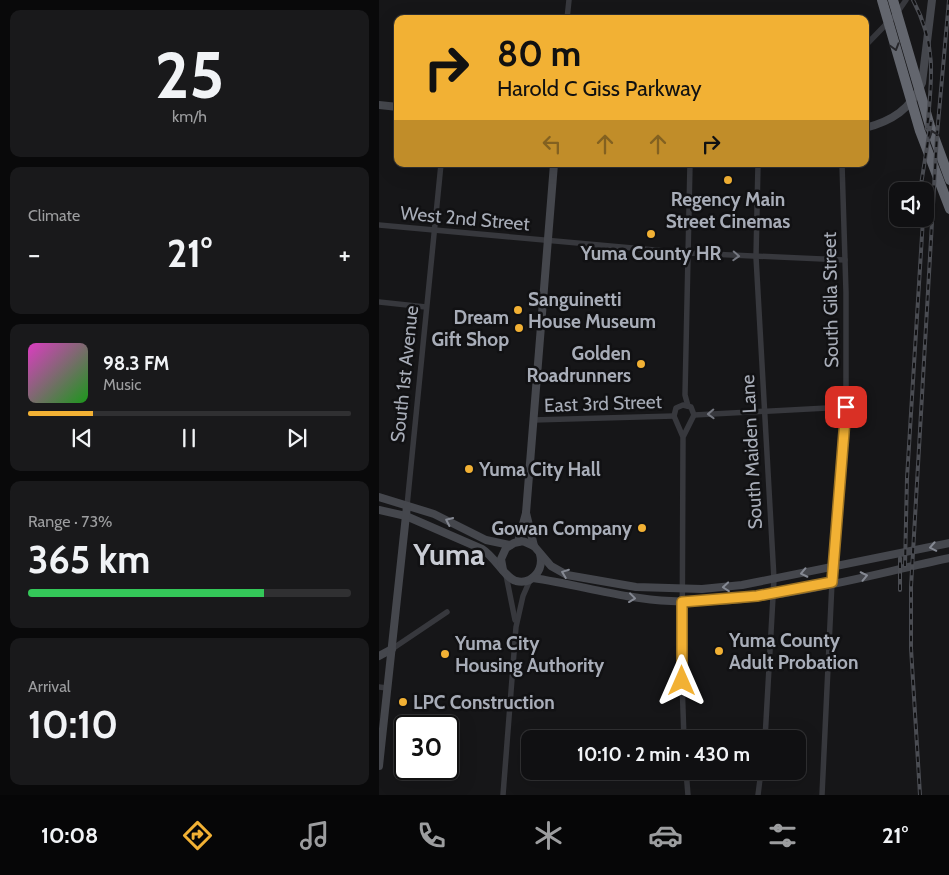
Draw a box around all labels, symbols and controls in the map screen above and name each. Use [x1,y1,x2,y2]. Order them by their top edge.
text: 80 m [497,32,581,75]
text: 25 [155,35,224,114]
icon: right [414,35,479,100]
one-way arrow [889,42,900,51]
text: Harold C Giss Parkway [497,75,702,102]
text: km/h [172,107,207,126]
icon: left [538,130,566,158]
icon: ahead [591,130,619,158]
icon: ahead [644,130,672,158]
icon: right [697,130,725,158]
one-way arrow [929,131,939,139]
marker: Regency Main Street Cinemas [722,174,734,186]
map controls [889,182,934,227]
button: sound [889,182,934,227]
place label: Regency Main Street Cinemas [666,188,790,233]
street label: West 2nd Street [399,201,531,236]
text: Climate [28,206,80,225]
marker: Yuma County HR [645,228,657,240]
text: 21° [167,230,212,277]
street label: South Gila Street [818,231,843,368]
text: − [28,237,40,271]
text: + [339,237,351,271]
place label: Yuma County HR [580,242,722,265]
one-way arrow [733,251,741,262]
place label: Sanguinetti House Museum [528,288,656,333]
street label: South 1st Avenue [386,304,423,444]
marker: Sanguinetti House Museum [512,304,524,316]
place label: Dream Gift Shop [432,306,509,351]
marker: Dream Gift Shop [513,322,525,334]
place label: Golden Roadrunners [526,342,631,387]
text: 98.3 FM [103,352,169,375]
marker: Golden Roadrunners [635,358,647,370]
street label: South Maiden Lane [736,374,767,530]
text: Music [103,375,141,394]
pin [825,386,867,428]
street label: East 3rd Street [544,390,663,417]
icon: arrive [832,393,860,421]
one-way arrow [707,409,715,420]
icon: previous [68,424,96,452]
icon: pause [175,424,203,452]
icon: next [283,424,311,452]
place label: Yuma City Hall [478,458,601,481]
marker: Yuma City Hall [463,463,475,475]
text: Range · 73% [28,512,112,531]
one-way arrow [445,517,454,527]
place label: Gowan Company [491,517,633,540]
marker: Gowan Company [636,522,648,534]
text: 365 km [28,536,150,583]
district label: Yuma [412,537,485,572]
one-way arrow [928,541,937,551]
one-way arrow [799,567,808,578]
one-way arrow [561,569,570,579]
one-way arrow [860,571,869,582]
one-way arrow [722,581,730,592]
one-way arrow [628,592,636,603]
place label: Yuma County Adult Probation [728,629,858,674]
place label: Yuma City Housing Authority [454,632,605,677]
marker: Yuma County Adult Probation [713,645,725,657]
marker: Yuma City Housing Authority [439,648,451,660]
position arrow [655,654,707,706]
text: Arrival [28,677,71,696]
place label: LPC Construction [413,691,555,714]
marker: LPC Construction [397,696,409,708]
text: 10:10 [28,701,118,748]
speed limit sign: 30 [394,715,459,780]
text: 10:10 · 2 min · 430 m [577,743,750,766]
icon: directions [180,818,215,853]
icon: music [297,818,332,853]
icon: phone [414,818,449,853]
icon: climate [531,818,566,853]
icon: car [648,818,683,853]
icon: filters [765,818,800,853]
text: 10:08 [41,822,98,849]
text: 21° [882,822,908,849]

